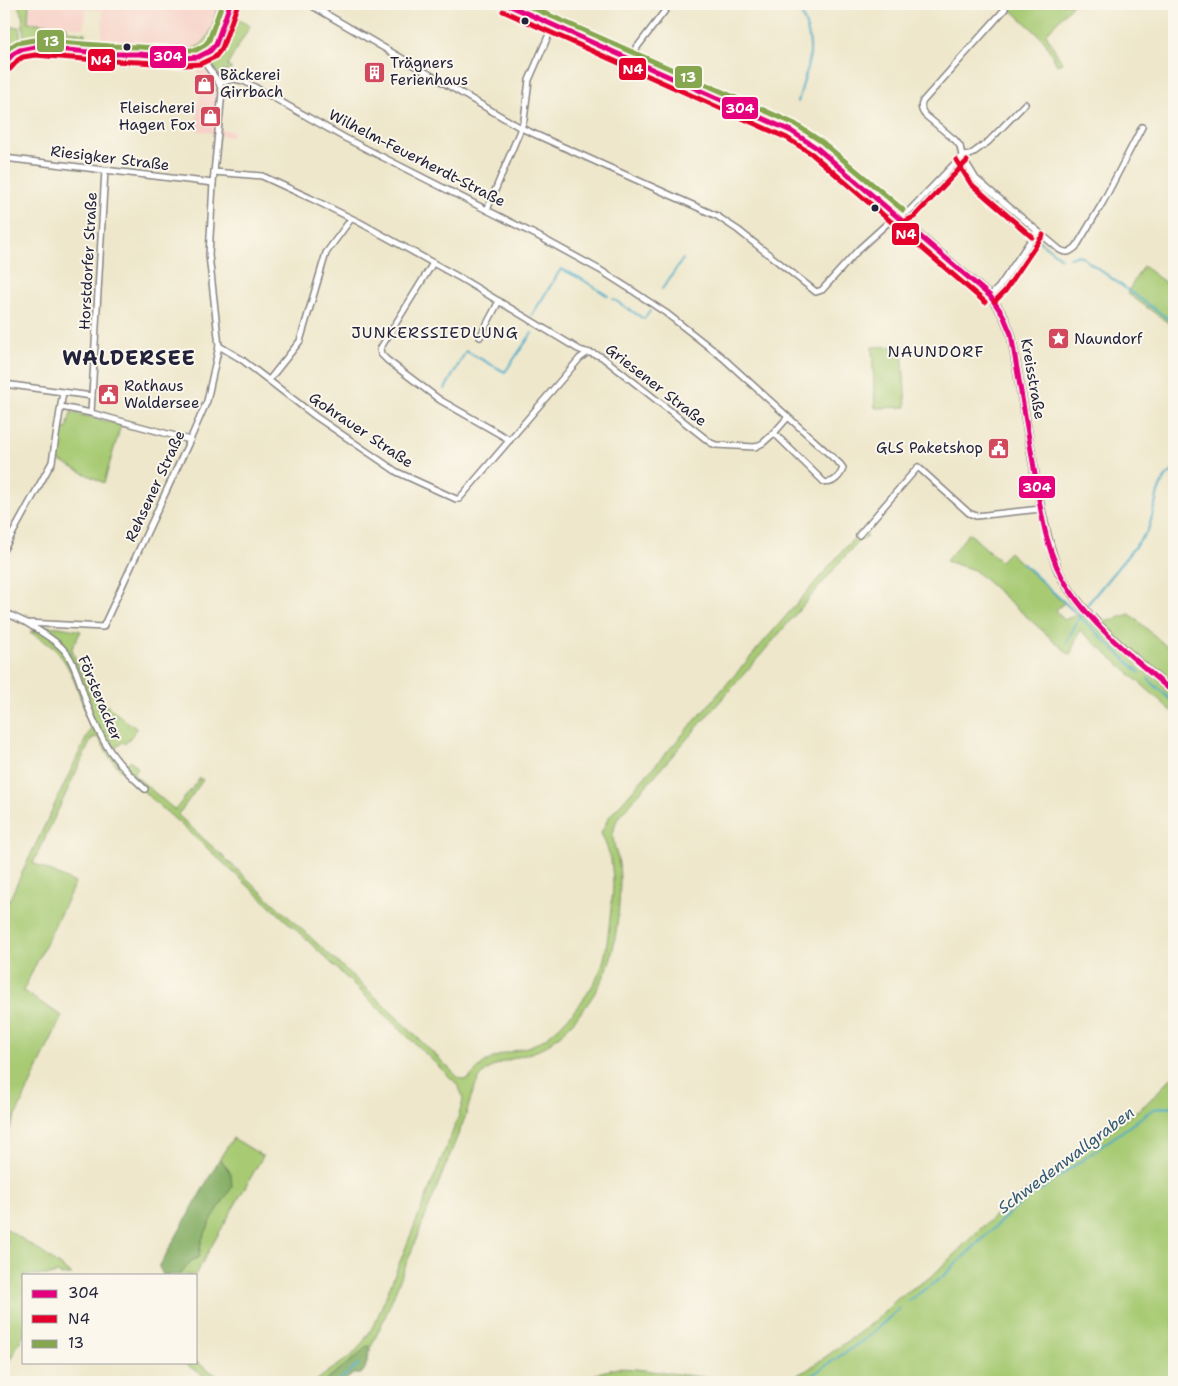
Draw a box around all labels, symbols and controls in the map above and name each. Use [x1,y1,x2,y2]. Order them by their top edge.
unlabelled marker [520,16,530,26]
line badge: 13 [36,29,65,53]
text: 13 [43,32,59,50]
unlabelled marker [122,42,132,52]
line badge: 304 [149,45,187,69]
text: 304 [153,47,183,65]
line badge: N4 [87,48,116,72]
text: N4 [91,51,112,69]
place label: Trägners Ferienhaus [390,53,468,90]
line badge: N4 [618,57,647,81]
building icon: Trägners Ferienhaus [362,60,386,84]
text: N4 [623,60,644,78]
place label: Bäckerei Girrbach [220,65,283,102]
line badge: 13 [674,65,703,89]
text: 13 [680,68,696,86]
shop icon: Bäckerei Girrbach [192,72,216,96]
line badge: 304 [721,96,759,120]
place label: Fleischerei Hagen Fox [119,98,195,135]
text: 304 [725,99,755,117]
shop icon: Fleischerei Hagen Fox [199,105,223,129]
street label: Wilhelm-Feuerherdt-Straße [325,105,509,211]
street label: Riesigker Straße [49,141,171,175]
street label: Horstdorfer Straße [74,192,102,330]
unlabelled marker [870,203,880,213]
line badge: N4 [891,222,920,246]
text: N4 [896,225,917,243]
district label: JUNKERSSIEDLUNG [351,322,519,343]
place icon: Naundorf [1046,327,1070,351]
place label: Naundorf [1074,329,1143,349]
street label: Kreisstraße [1016,337,1050,421]
street label: Griesener Straße [601,339,711,431]
district label: NAUNDORF [888,341,984,362]
district label: WALDERSEE [62,345,196,371]
place label: Rathaus Waldersee [124,376,199,413]
public building icon: Rathaus Waldersee [96,383,120,407]
street label: Gohrauer Straße [305,388,417,472]
street label: Rehsener Straße [120,427,190,545]
public building icon: GLS Paketshop [987,436,1011,460]
place label: GLS Paketshop [876,438,983,458]
line badge: 304 [1018,475,1056,499]
text: 304 [1022,478,1052,496]
street label: Försteracker [73,652,127,744]
water label: Schwedenwallgraben [993,1102,1139,1218]
legend [22,1274,198,1364]
text: 304 [68,1283,99,1303]
text: N4 [68,1309,90,1329]
text: 13 [68,1333,84,1353]

